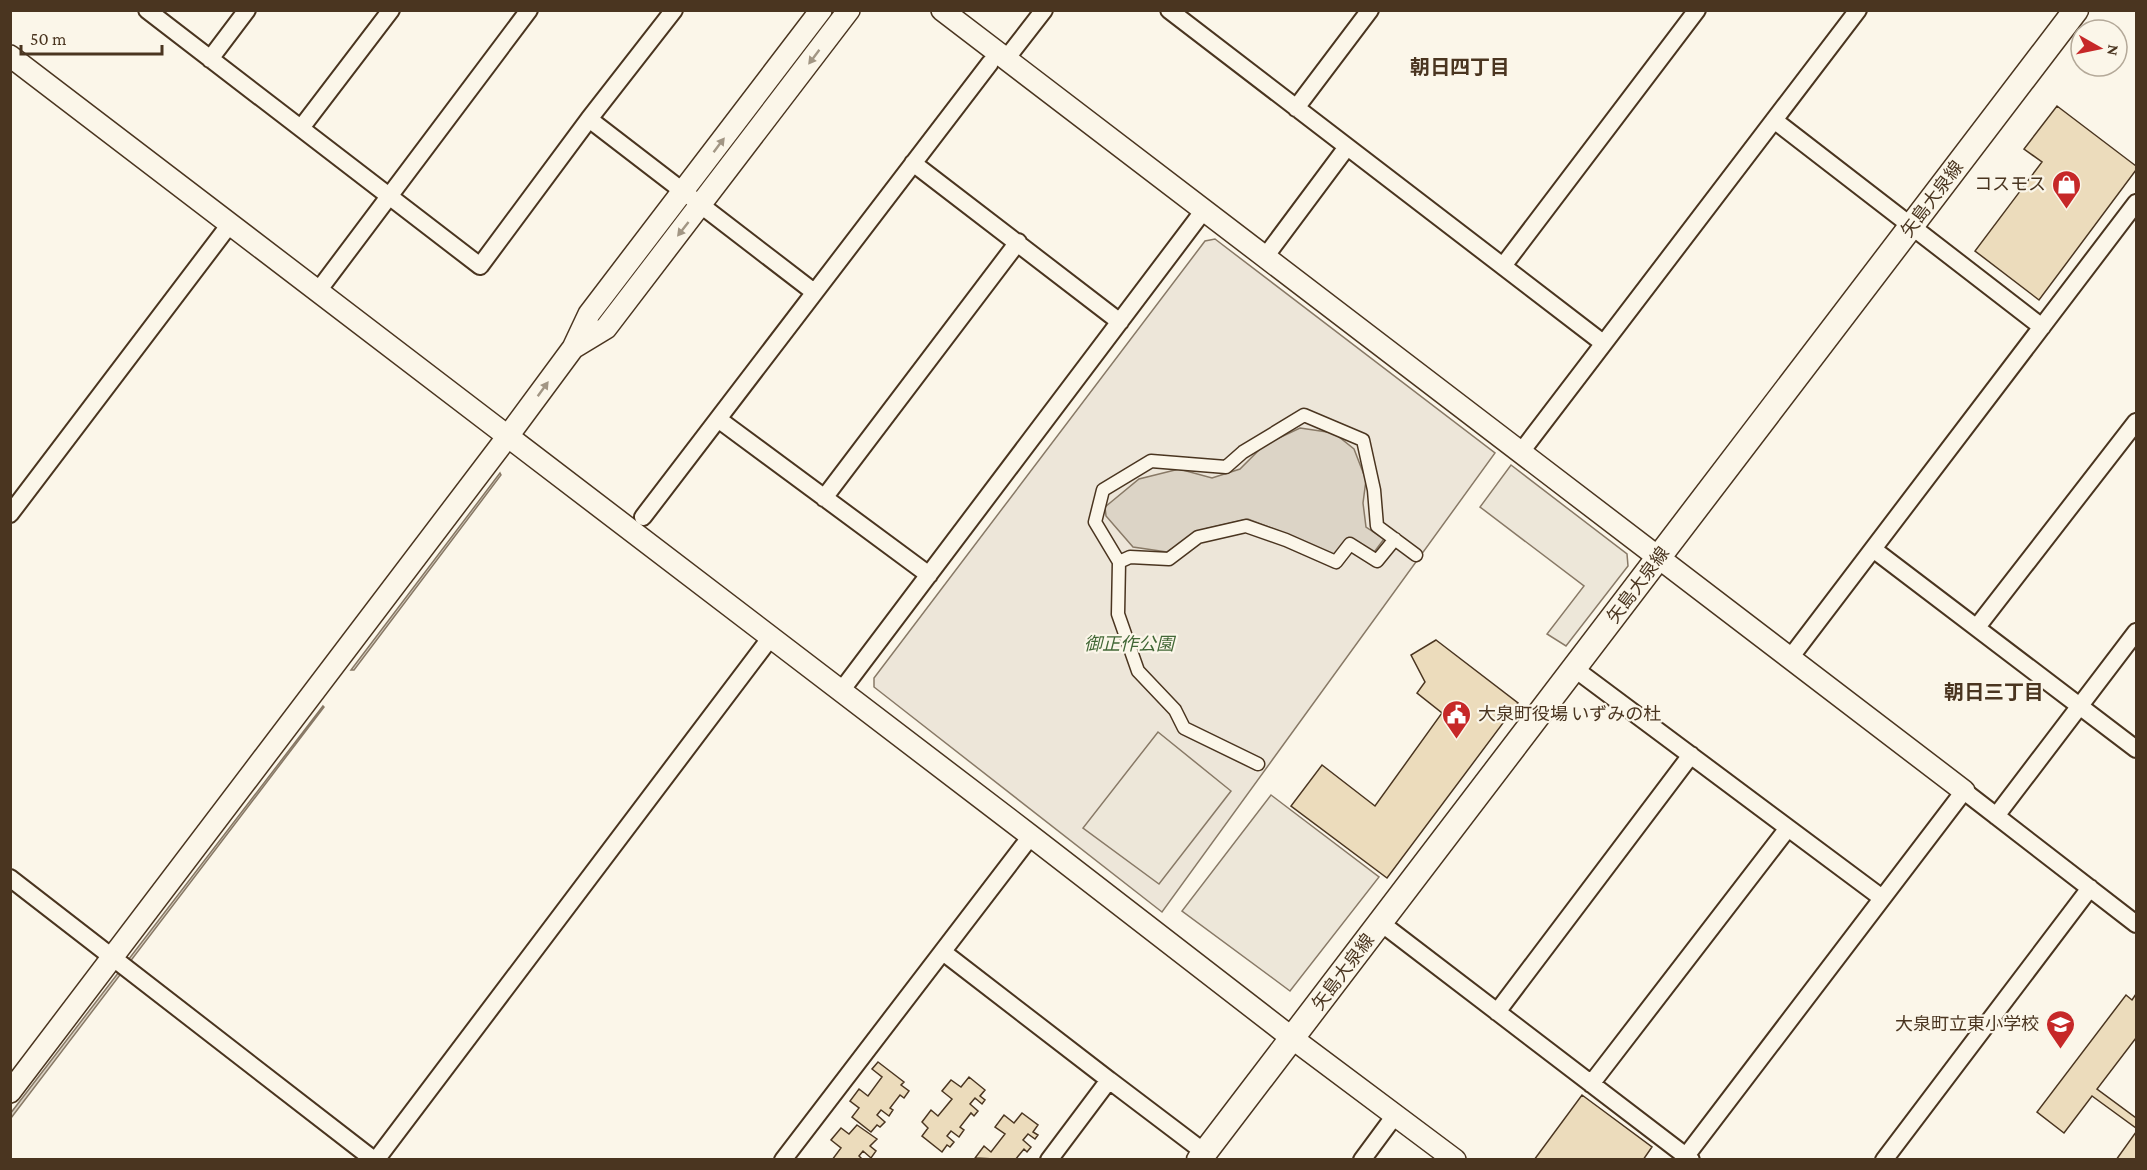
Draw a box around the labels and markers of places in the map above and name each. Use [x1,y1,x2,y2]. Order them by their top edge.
shop icon: コスモス [2051,168,2083,210]
place label: コスモス [1974,174,2046,194]
public building icon: 大泉町役場 いずみの杜 [1441,698,1473,740]
place label: 大泉町役場 いずみの杜 [1478,704,1661,724]
school or university icon: 大泉町立東小学校 [2044,1008,2076,1050]
place label: 大泉町立東小学校 [1895,1014,2039,1034]

